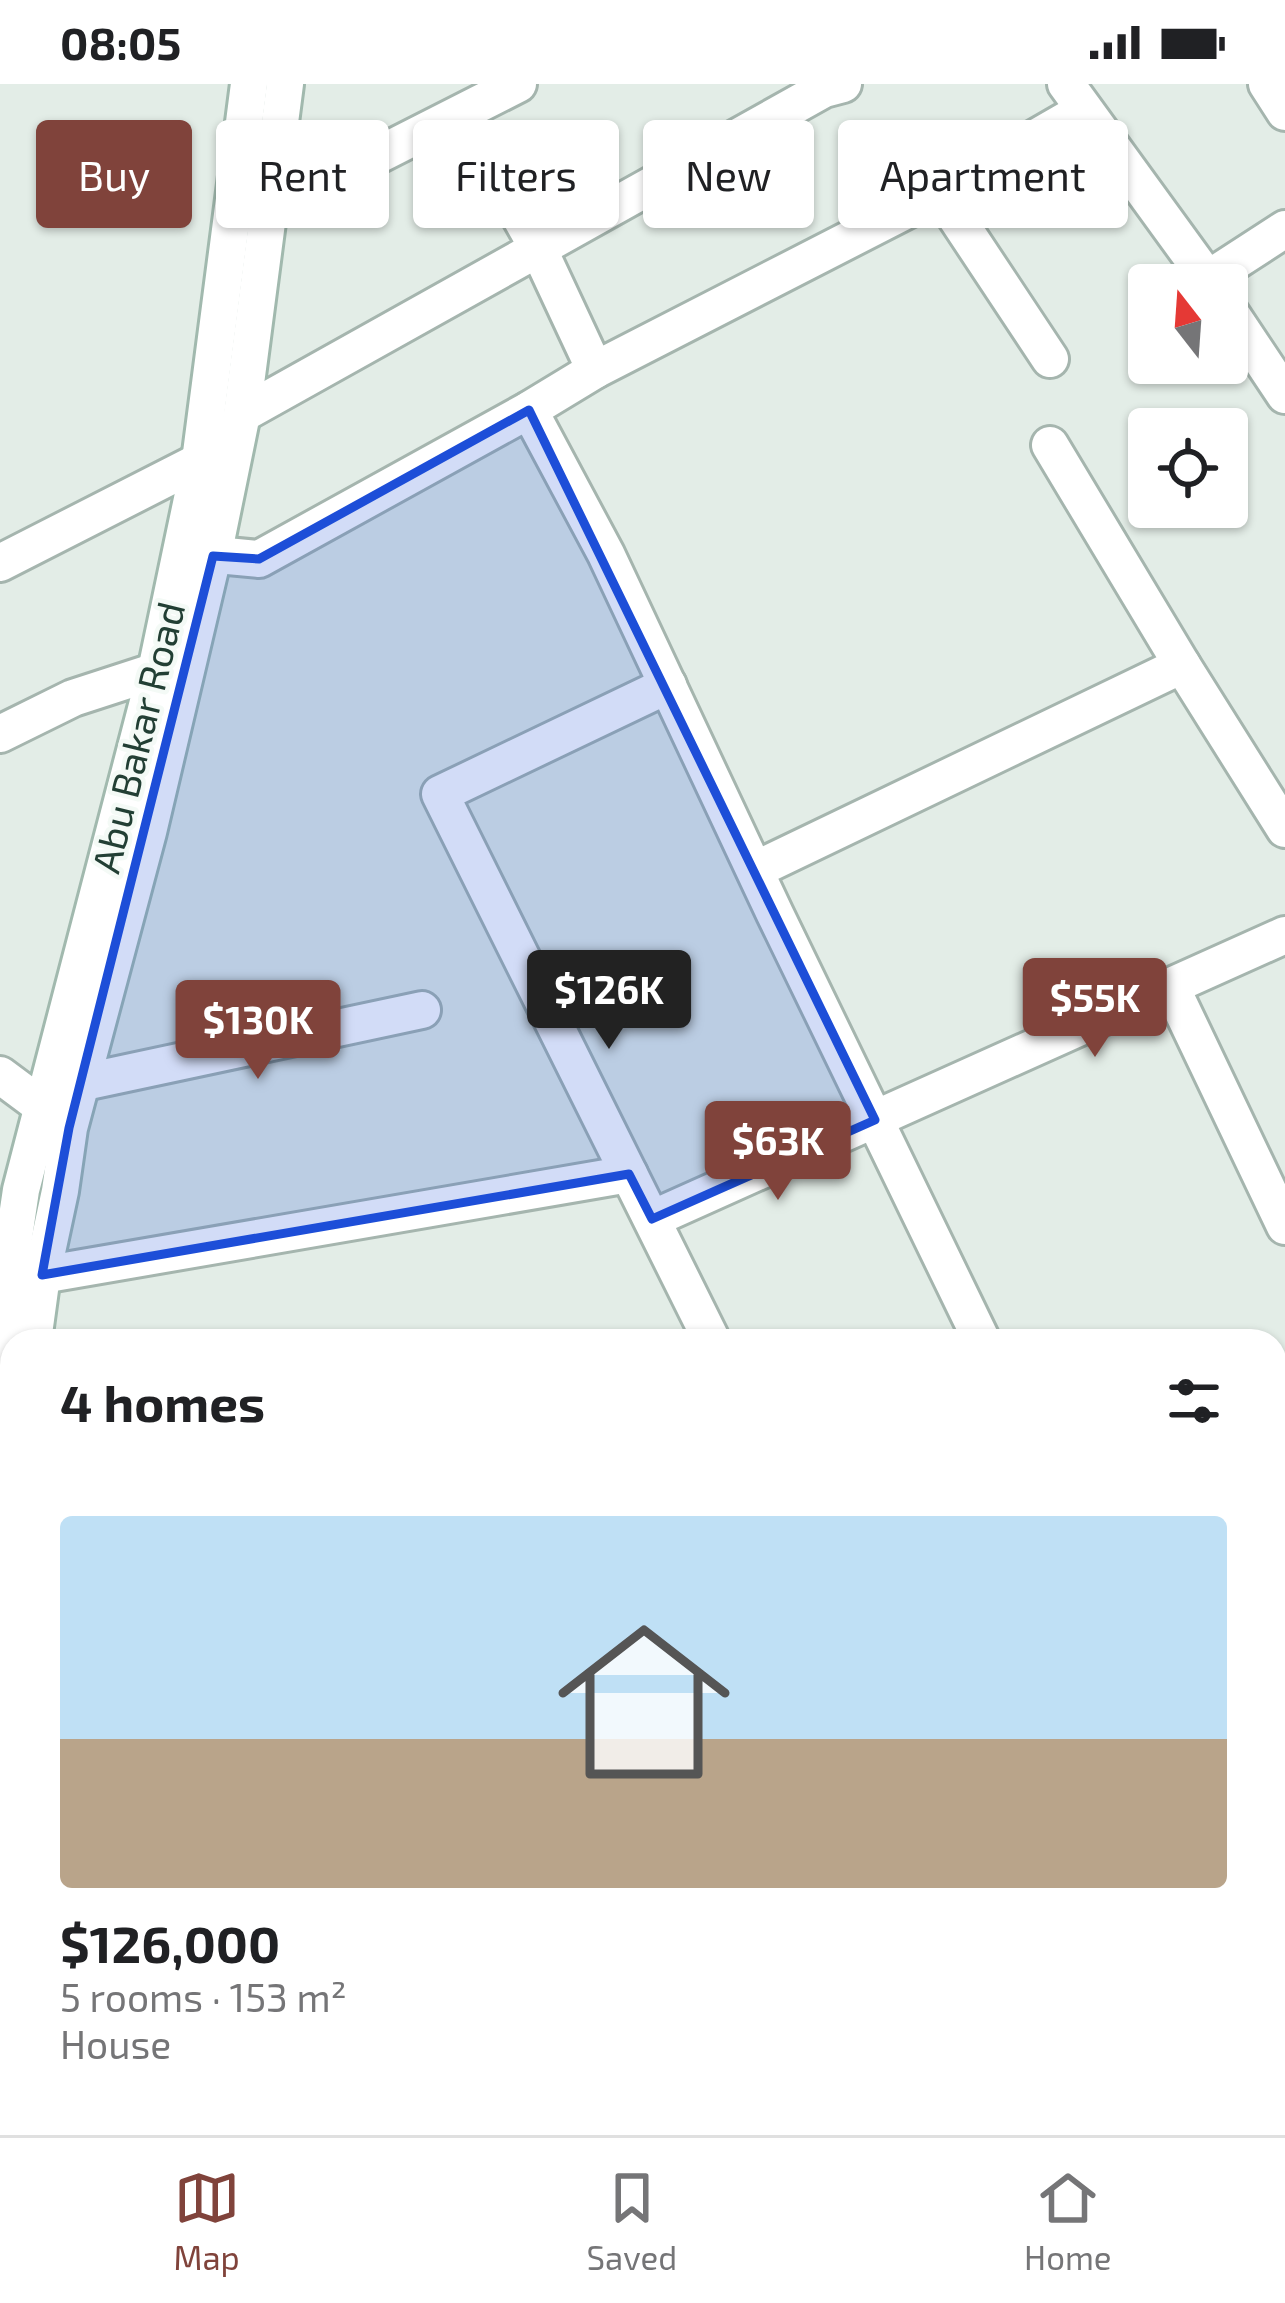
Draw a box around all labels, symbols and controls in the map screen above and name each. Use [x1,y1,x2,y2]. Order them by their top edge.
text: 08:05 [60,15,181,69]
chip: Buy [36,120,192,228]
chip: Rent [216,120,389,228]
chip: Filters [413,120,619,228]
chip: New [643,120,814,228]
chip: Apartment [838,120,1128,228]
north arrow [1128,264,1248,384]
map controls [1128,264,1248,528]
button: locate [1128,408,1248,528]
street label: Abu Bakar Road [81,597,193,877]
pin: $126K [525,950,693,1052]
pin: $55K [1024,958,1166,1060]
text: $126K [554,965,664,1012]
text: $55K [1050,973,1140,1020]
pin: $130K [174,980,342,1082]
text: $130K [203,995,313,1042]
pin: $63K [707,1101,849,1203]
text: $63K [732,1116,824,1163]
icon: filters [1161,1368,1227,1434]
text: 4 homes [60,1371,265,1432]
icon: home [536,1594,752,1810]
text: $126,000 [60,1912,280,1973]
text: 5 rooms · 153 m² [60,1973,347,2020]
text: House [60,2020,171,2067]
tab: Map [173,2165,240,2277]
tab: Saved [587,2165,677,2277]
tab: Home [1024,2165,1112,2277]

